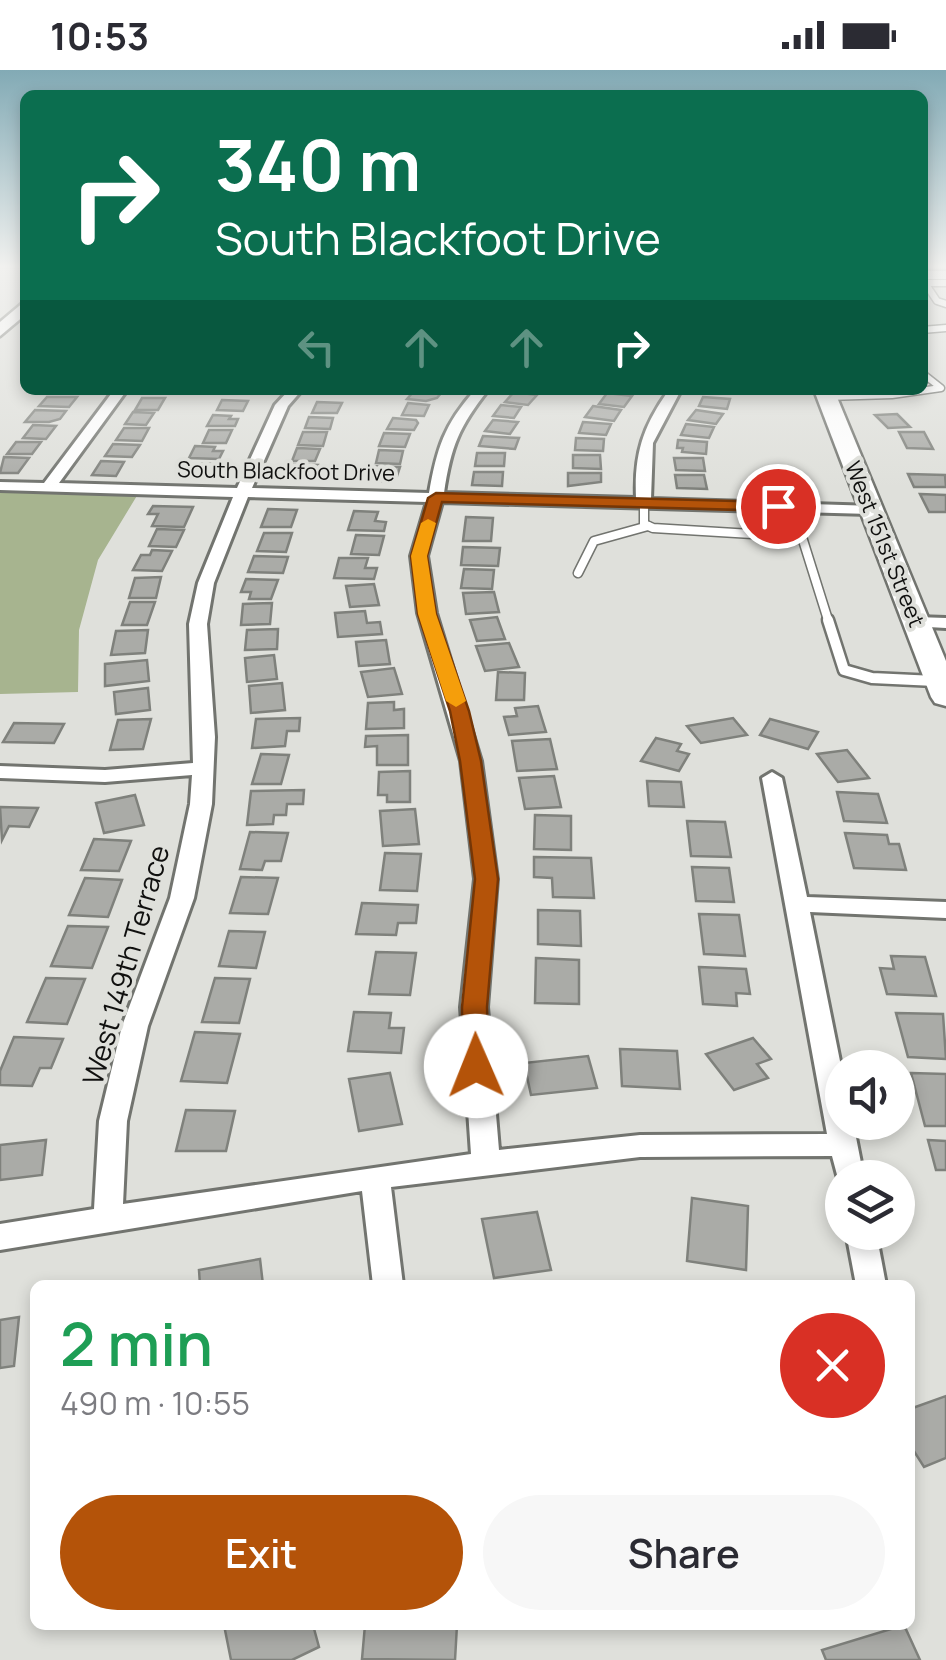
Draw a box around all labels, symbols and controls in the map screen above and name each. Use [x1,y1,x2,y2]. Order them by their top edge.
text: 10:53 [50,9,149,61]
text: 340 m [215,116,421,212]
icon: right [50,130,180,260]
text: South Blackfoot Drive [215,207,661,269]
icon: left [289,320,344,375]
icon: ahead [394,320,449,375]
icon: ahead [499,320,554,375]
icon: right [604,320,659,375]
street label: South Blackfoot Drive [177,454,395,488]
street label: West 151st Street [838,457,932,631]
pin [736,464,821,549]
icon: arrive [751,479,806,534]
street label: West 149th Terrace [73,840,177,1089]
position arrow [424,1014,528,1118]
map controls [825,1050,915,1250]
button: sound [825,1050,915,1140]
button: layers [825,1160,915,1250]
text: 2 min [60,1302,213,1384]
button: close [780,1313,885,1418]
text: 490 m · 10:55 [60,1381,250,1425]
button: Exit [60,1495,463,1610]
button: Share [483,1495,885,1610]

